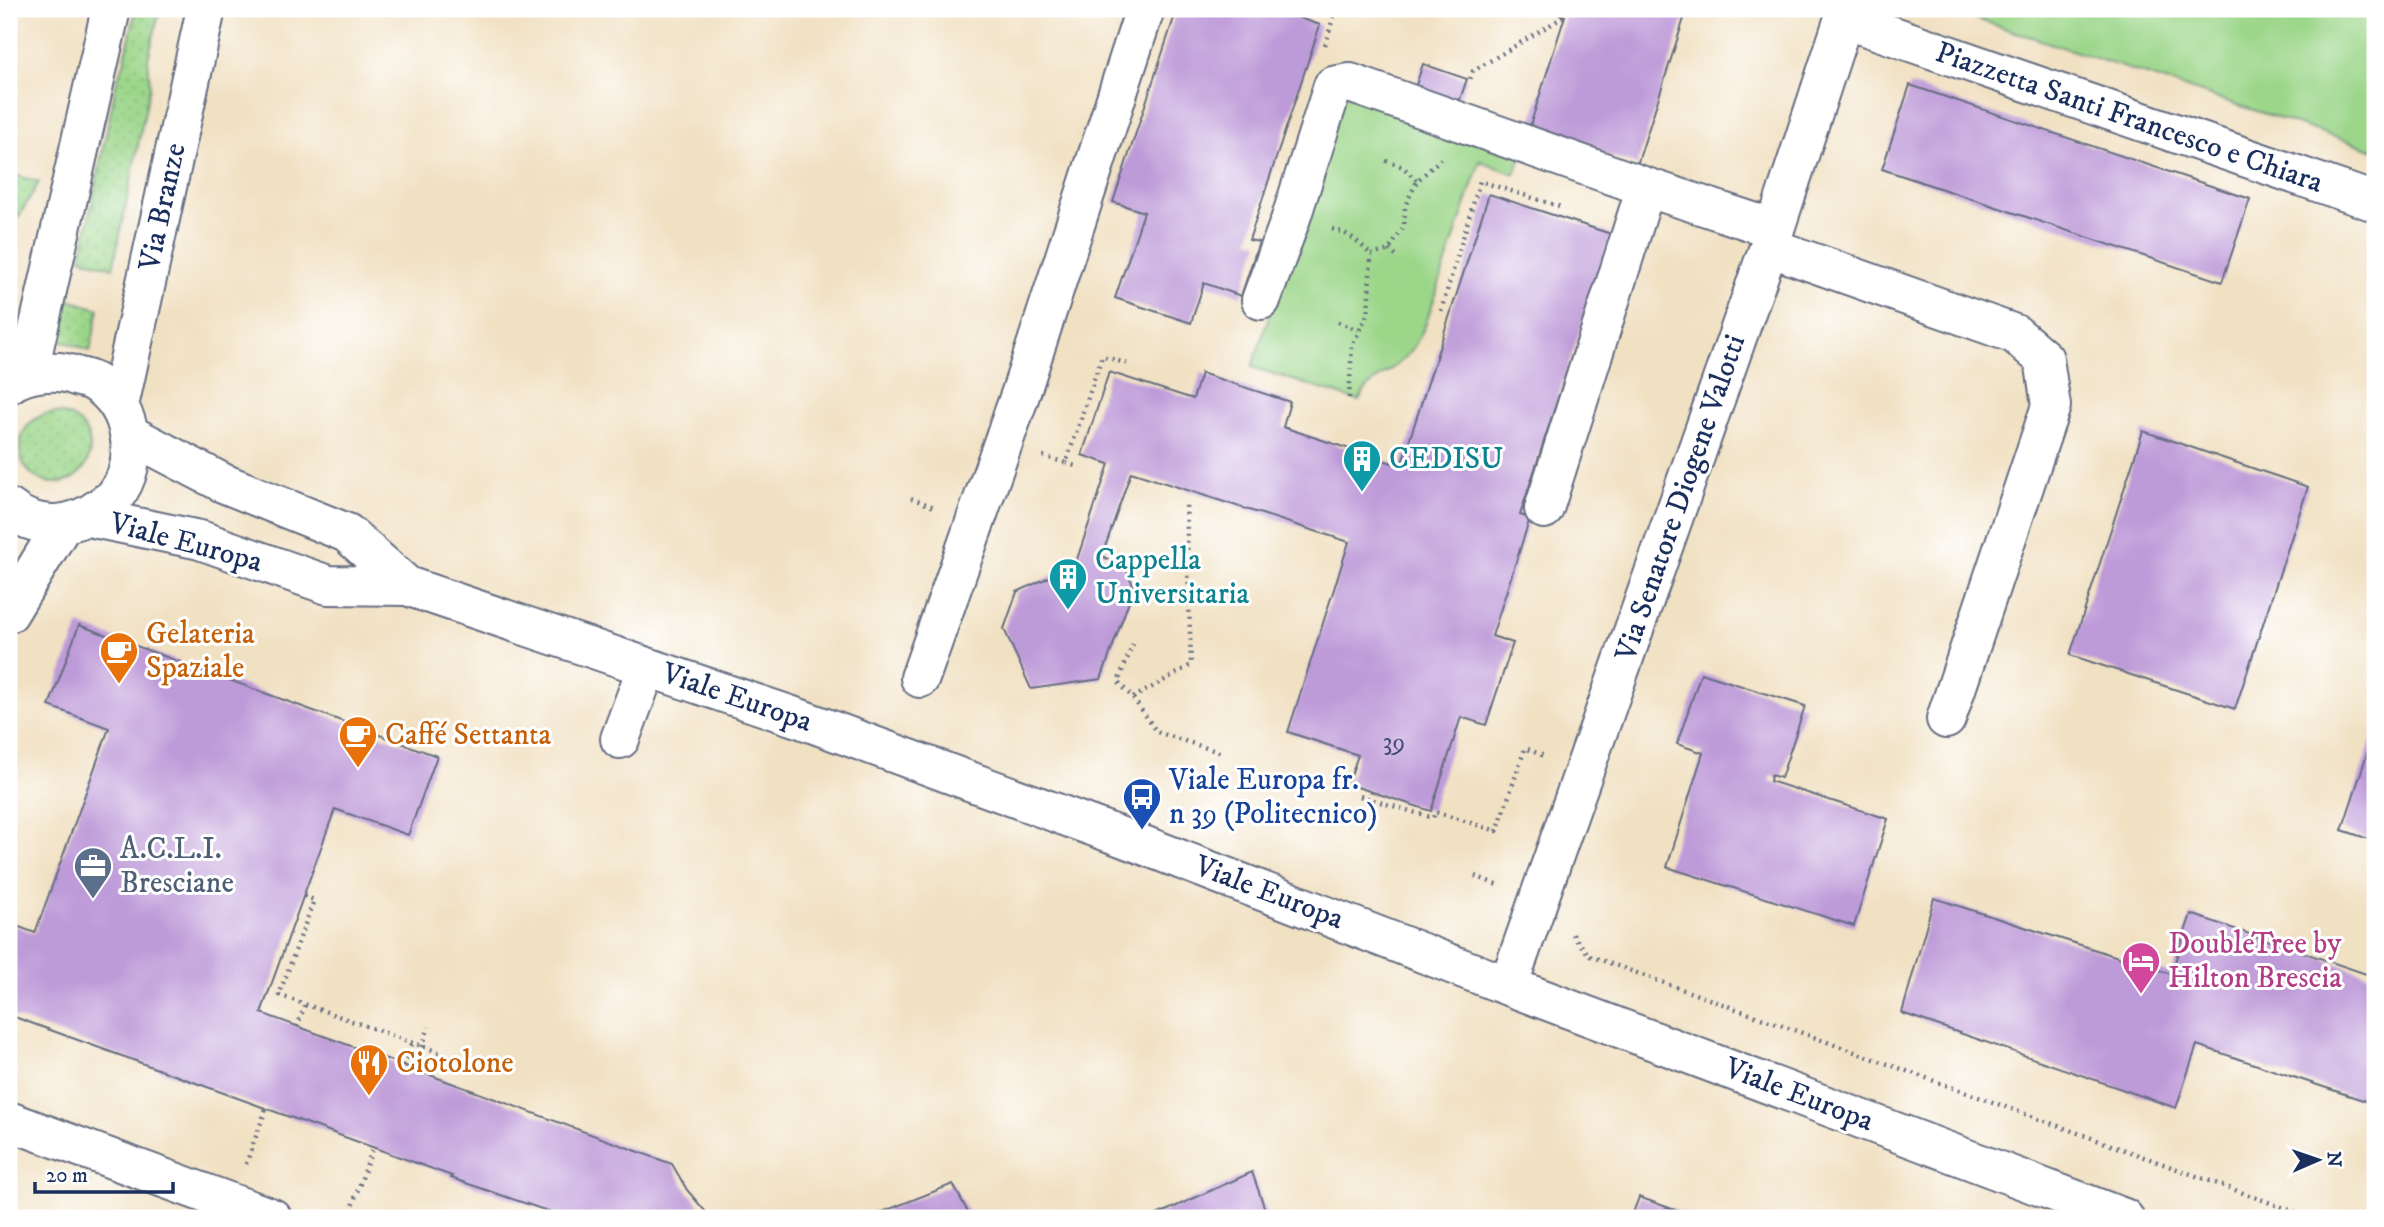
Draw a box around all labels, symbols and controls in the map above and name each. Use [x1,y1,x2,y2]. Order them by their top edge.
street label: Piazzetta Santi Francesco e Chiara [1931,34,2328,202]
street label: Via Branze [131,140,195,275]
street label: Via Senatore Diogene Valotti [1607,330,1754,667]
building icon: CEDISU [1341,438,1383,493]
place label: CEDISU [1389,441,1504,478]
street label: Viale Europa [105,505,267,581]
place label: Cappella Universitaria [1095,542,1250,613]
building icon: Cappella Universitaria [1047,556,1089,611]
place label: Gelateria Spaziale [146,616,255,687]
cafe icon: Gelateria Spaziale [98,630,140,685]
street label: Viale Europa [656,655,817,741]
cafe icon: Caffé Settanta [337,714,379,769]
place label: Caffé Settanta [385,717,552,754]
house number: 39 [1383,726,1405,759]
place label: Viale Europa fr. n 39 (Politecnico) [1168,762,1378,833]
bus stop icon: Viale Europa fr. n 39 (Politecnico) [1121,776,1163,831]
place label: A.C.L.I. Bresciane [120,831,234,902]
office icon: A.C.L.I. Bresciane [72,845,114,900]
street label: Viale Europa [1188,847,1349,938]
place label: DoubleTree by Hilton Brescia [2168,926,2342,997]
hotel icon: DoubleTree by Hilton Brescia [2120,940,2162,995]
restaurant icon: Ciotolone [348,1042,390,1097]
place label: Ciotolone [396,1045,514,1082]
street label: Viale Europa [1718,1049,1879,1140]
north arrow [2282,1126,2352,1196]
scale bar [35,1150,173,1194]
text: N [2322,1151,2345,1168]
text: 20 m [46,1163,88,1189]

